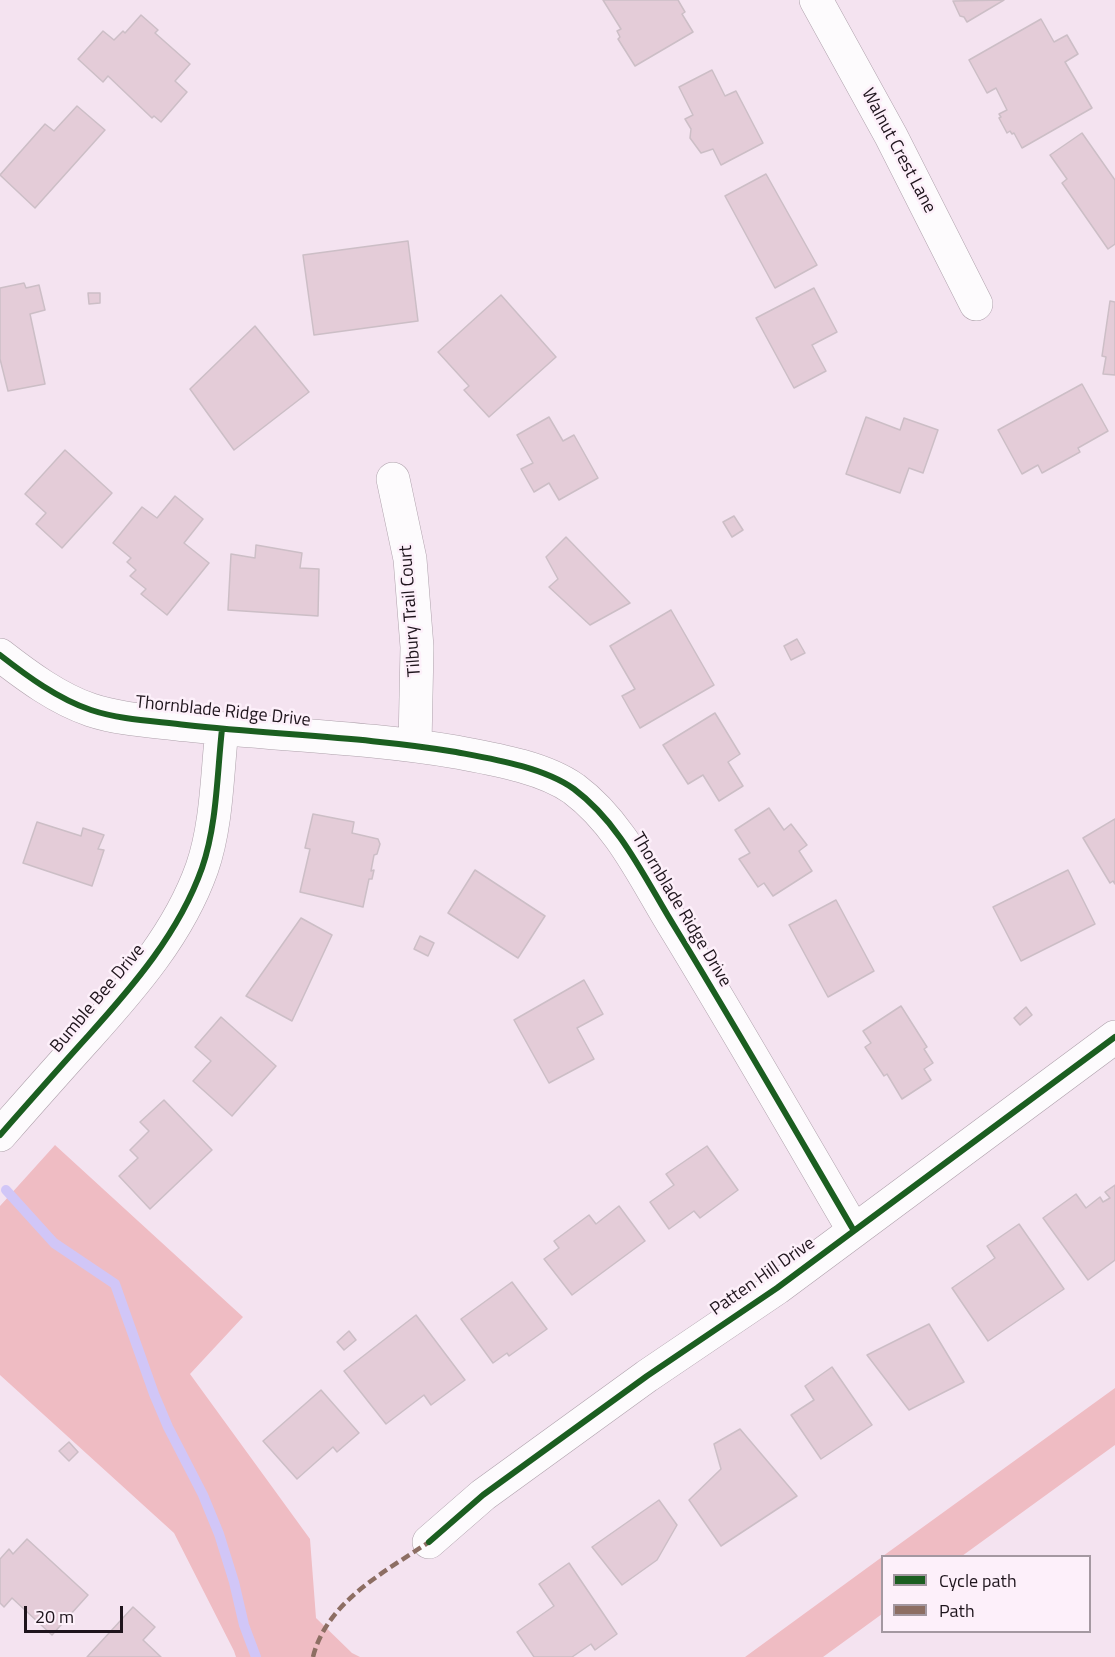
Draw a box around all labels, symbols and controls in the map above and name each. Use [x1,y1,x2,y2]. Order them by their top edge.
street label: Walnut Crest Lane [856,85,940,217]
street label: Tilbury Trail Court [396,544,426,678]
street label: Thornblade Ridge Drive [134,692,312,732]
street label: Thornblade Ridge Drive [626,829,736,991]
street label: Bumble Bee Drive [46,940,150,1058]
street label: Patten Hill Drive [707,1233,819,1321]
legend [881,1555,1091,1633]
text: Cycle path [939,1567,1017,1594]
scale bar [27,1594,126,1632]
text: Path [939,1597,975,1624]
text: 20 m [35,1603,74,1630]

